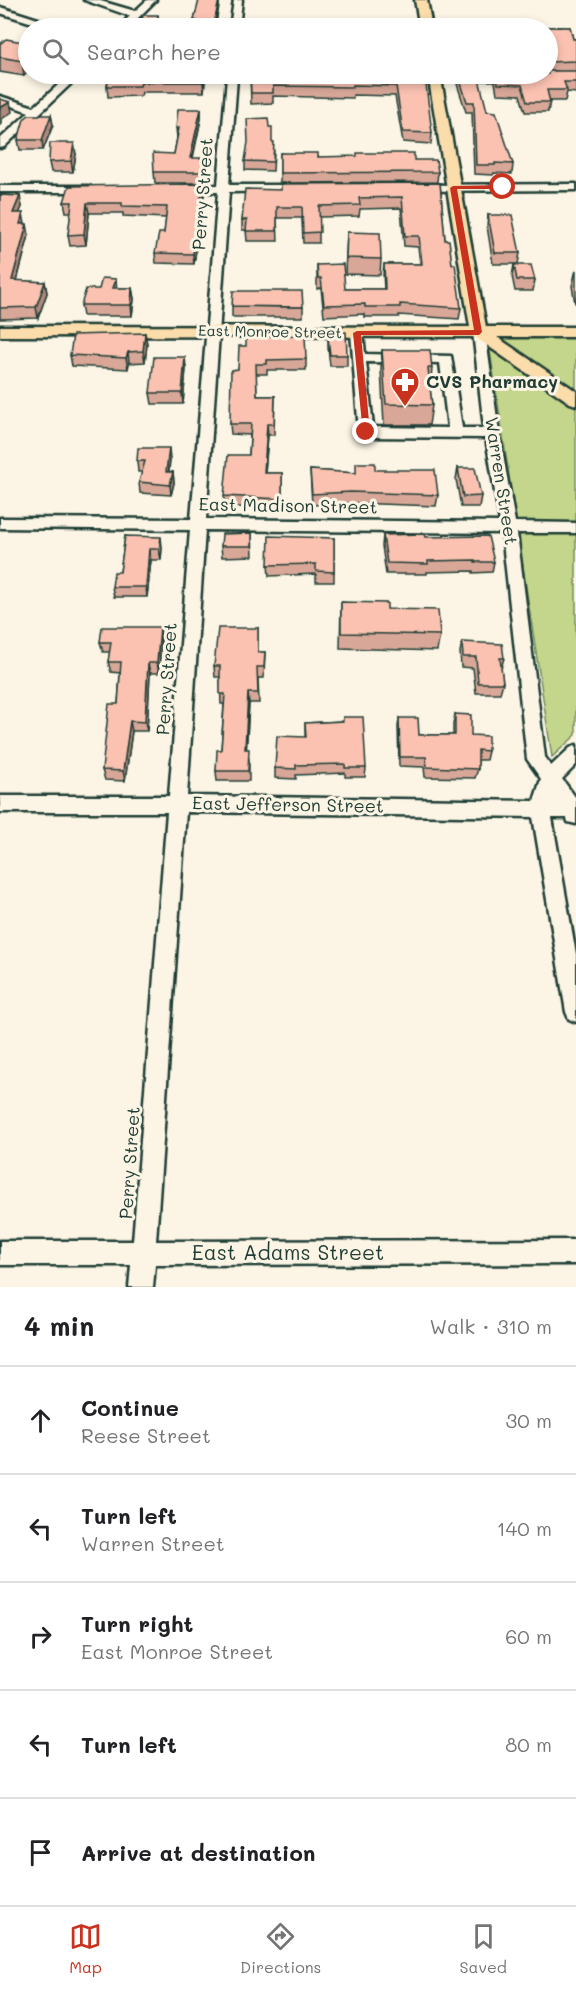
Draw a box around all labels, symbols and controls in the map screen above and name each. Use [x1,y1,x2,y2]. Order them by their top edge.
search box [18,18,558,84]
icon: search [39,35,72,68]
text: Search here [87,37,221,66]
street label: Perry Street [186,137,218,251]
route start [489,173,515,199]
street label: East Monroe Street [198,320,342,342]
pharmacy icon: CVS Pharmacy [389,366,421,408]
place label: CVS Pharmacy [426,369,558,393]
street label: Warren Street [480,415,524,547]
route end [352,418,378,444]
street label: East Madison Street [198,491,378,519]
street label: Perry Street [150,622,182,736]
street label: East Jefferson Street [192,790,384,818]
street label: Perry Street [113,1106,145,1220]
street label: East Adams Street [192,1238,384,1265]
text: 4 min [24,1309,94,1343]
text: Walk · 310 m [429,1313,552,1339]
text: Continue [81,1393,179,1422]
icon: ahead [24,1404,57,1437]
text: 30 m [506,1407,552,1433]
text: Reese Street [81,1422,211,1448]
text: Turn left [81,1501,177,1530]
icon: left [24,1512,57,1545]
text: 140 m [497,1515,552,1541]
text: Warren Street [81,1530,225,1556]
text: Turn right [81,1609,193,1638]
icon: right [24,1620,57,1653]
text: 60 m [505,1623,552,1649]
text: East Monroe Street [81,1638,273,1664]
icon: left [24,1728,57,1761]
text: Turn left [81,1730,177,1759]
text: 80 m [505,1731,552,1757]
icon: arrive [24,1836,57,1869]
text: Arrive at destination [81,1838,316,1867]
tab: Map [69,1920,102,1977]
tab: Directions [240,1920,321,1977]
tab: Saved [459,1920,507,1977]

